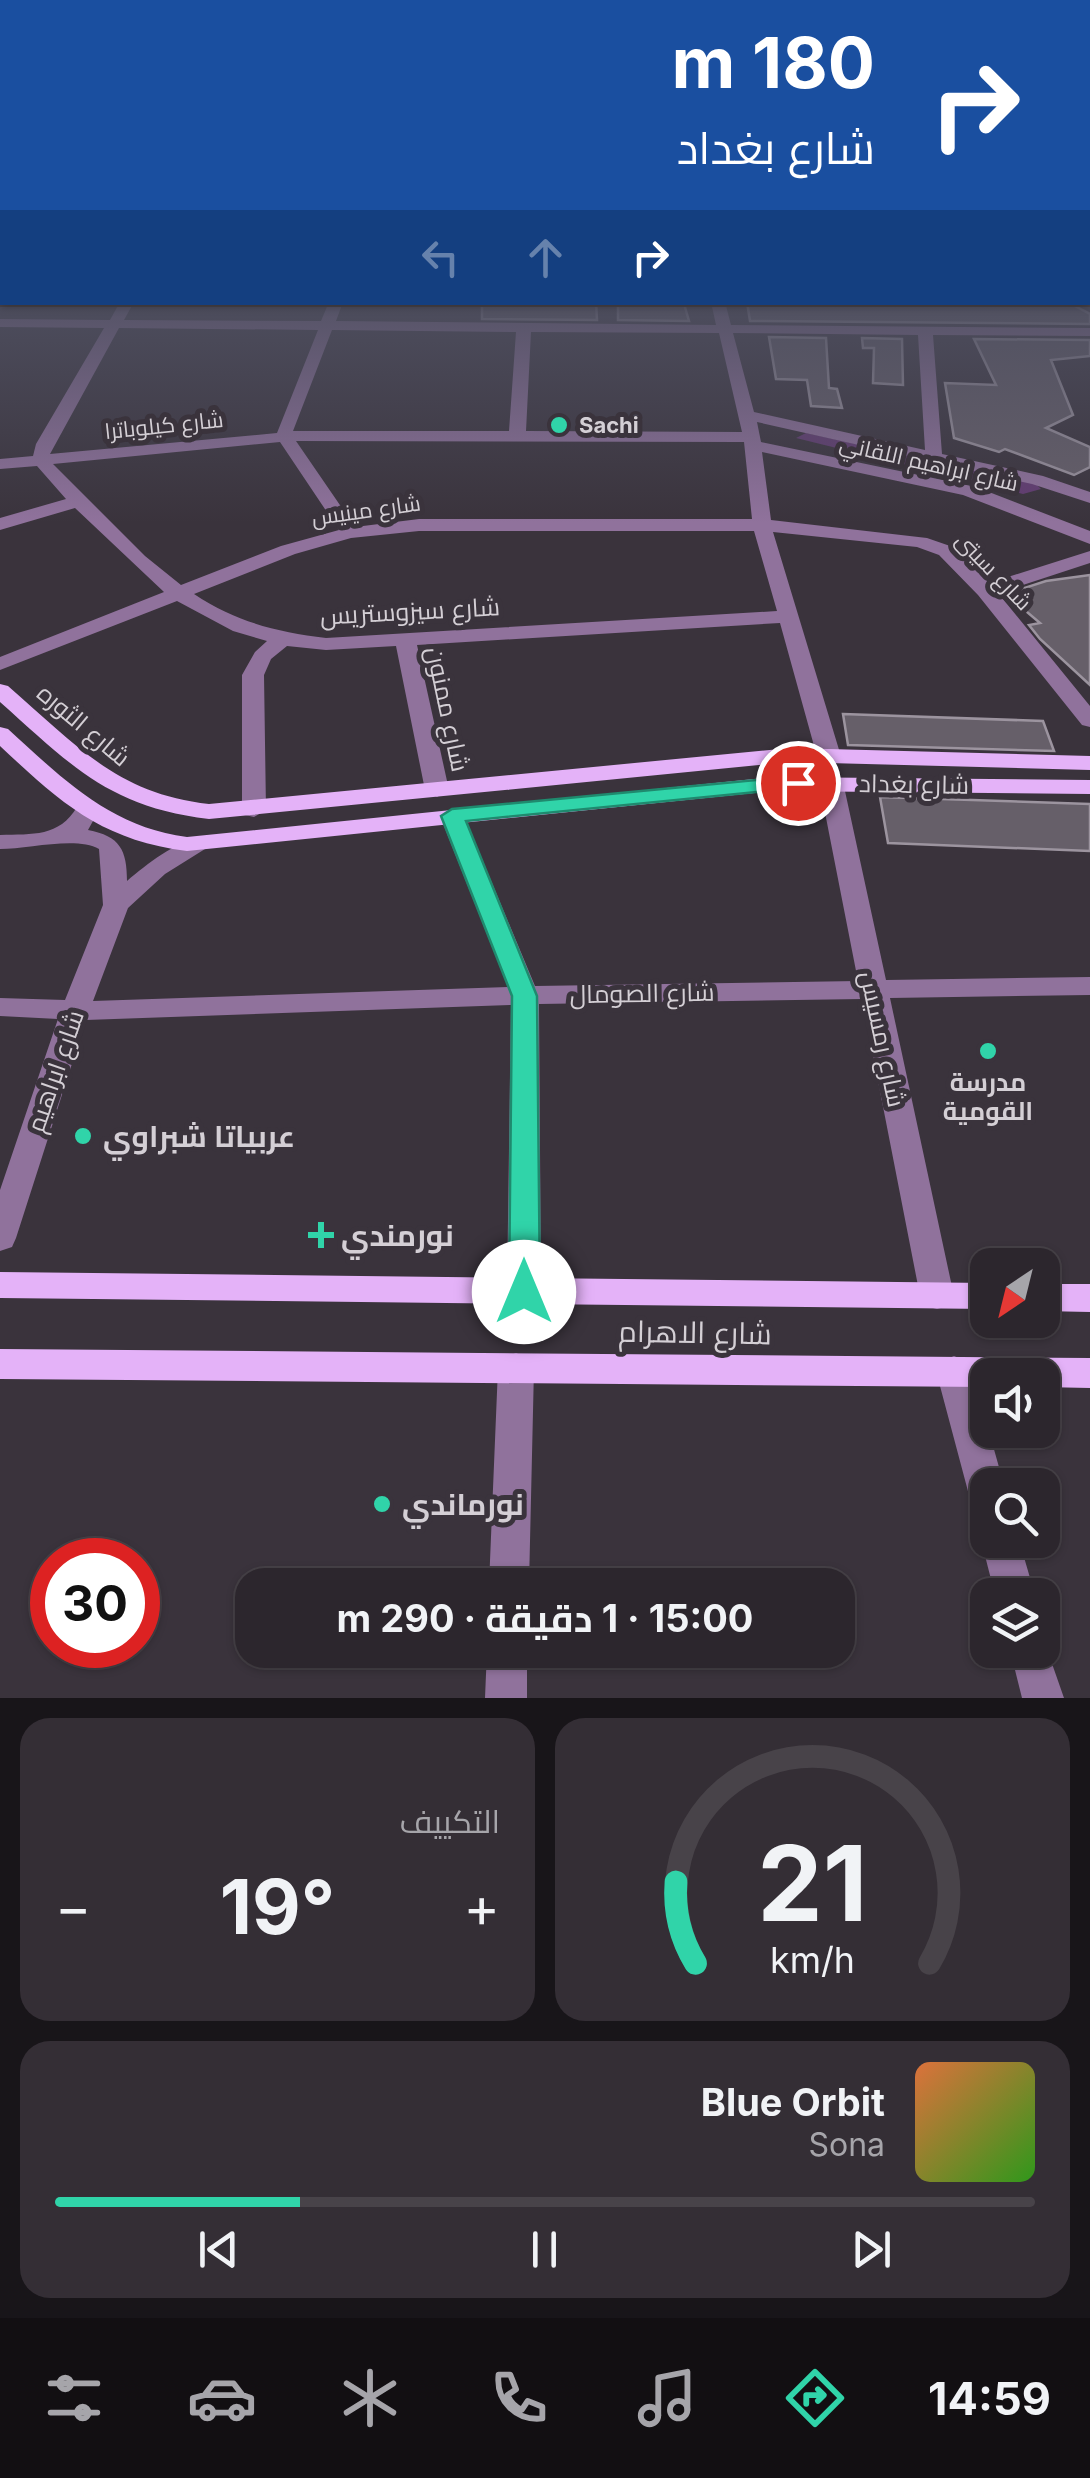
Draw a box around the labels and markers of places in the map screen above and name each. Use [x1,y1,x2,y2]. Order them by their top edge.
place label: Sachi [579,412,639,438]
marker: Sachi [548,414,570,436]
pin [756,741,841,826]
marker: مدرسة القومية [977,1040,999,1062]
place label: مدرسة القومية [943,1067,1033,1126]
place label: عربياتا شبراوي [103,1118,295,1161]
marker: عربياتا شبراوي [72,1125,94,1147]
place label: نورمندي [341,1217,454,1260]
marker: نورمندي [310,1224,332,1246]
place label: نورماندي [402,1486,524,1529]
marker: نورماندي [371,1493,393,1515]

